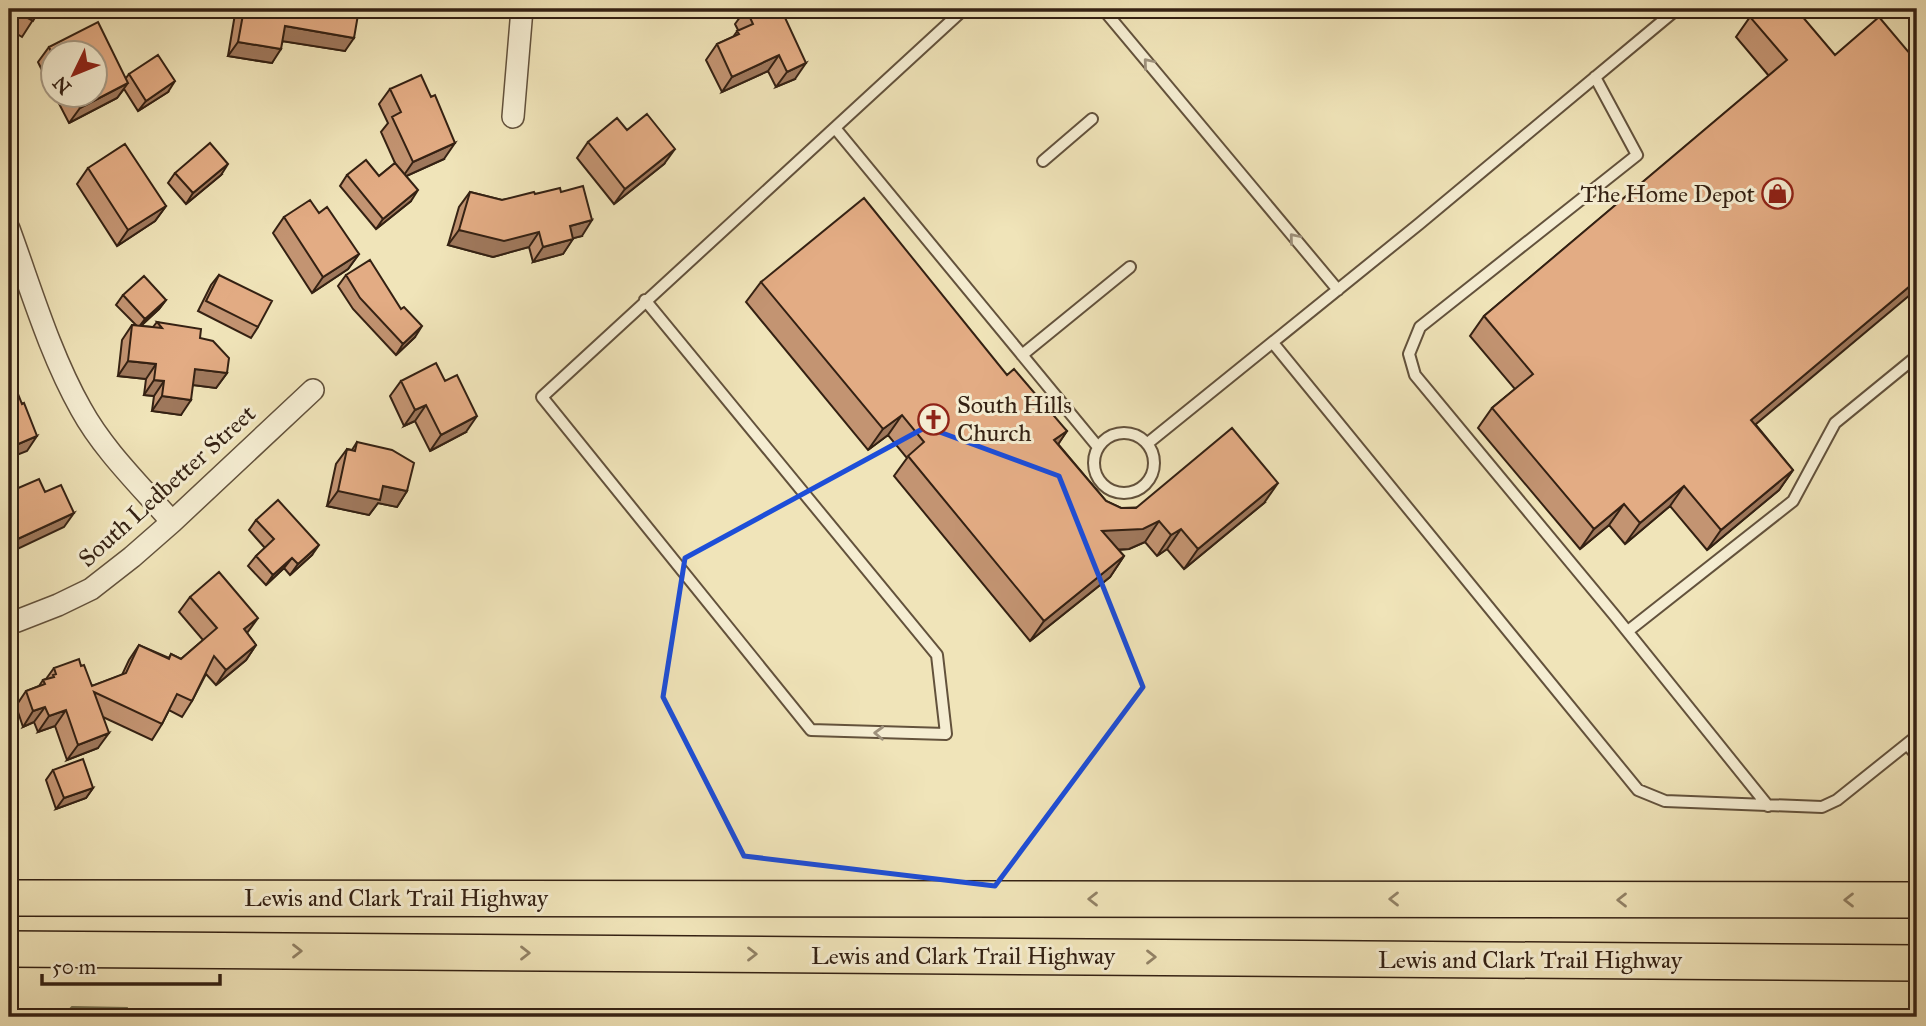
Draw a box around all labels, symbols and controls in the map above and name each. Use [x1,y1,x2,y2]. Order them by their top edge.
north arrow [38,38,108,108]
one-way arrow [1144,59,1156,72]
text: N [48,72,76,99]
shop icon: The Home Depot [1761,177,1795,211]
place label: The Home Depot [1580,179,1756,209]
one-way arrow [1290,233,1302,246]
place label: South Hills Church [957,390,1072,448]
street label: South Ledbetter Street [72,398,262,573]
church icon: South Hills Church [917,402,951,436]
one-way arrow [873,725,884,740]
street label: Lewis and Clark Trail Highway [244,883,549,913]
one-way arrow [1087,891,1098,907]
one-way arrow [1388,891,1399,907]
one-way arrow [1616,892,1626,908]
one-way arrow [1843,892,1854,908]
street label: Lewis and Clark Trail Highway [811,941,1116,971]
scale bar [42,942,220,986]
one-way arrow [293,943,303,959]
one-way arrow [520,945,531,961]
street label: Lewis and Clark Trail Highway [1378,945,1683,975]
one-way arrow [747,947,758,962]
one-way arrow [1147,949,1157,965]
text: 50 m [52,954,97,980]

